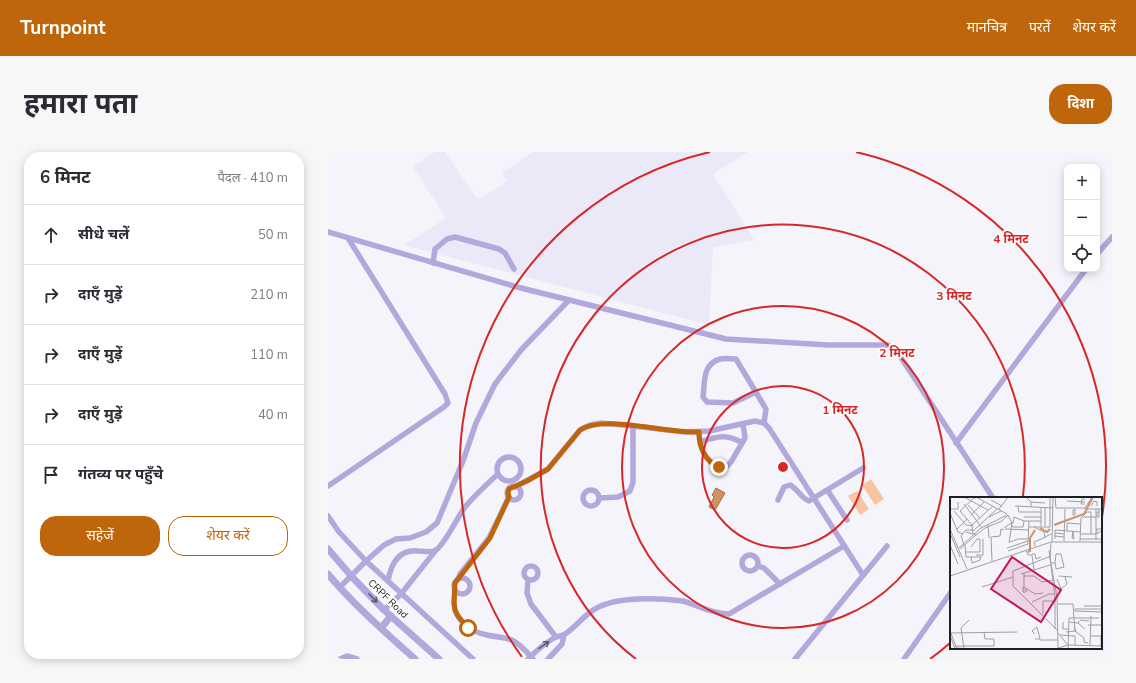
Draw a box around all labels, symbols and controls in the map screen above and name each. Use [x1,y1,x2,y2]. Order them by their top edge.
text: Turnpoint [20,15,106,41]
text: मानचित्र [967,18,1007,37]
text: परतें [1029,18,1051,37]
text: शेयर करें [1073,18,1116,37]
button: दिशा [1049,84,1112,124]
text: हमारा पता [24,85,137,123]
map controls [1064,164,1100,272]
button: + [1064,164,1100,200]
text: 6 मिनट [40,166,90,189]
text: पैदल · 410 m [217,169,288,187]
button: − [1064,200,1100,236]
icon: ahead [40,224,62,246]
text: सीधे चलें [78,224,129,244]
text: 50 m [258,226,288,244]
text: 4 मिनट [993,231,1029,247]
button: locate [1064,236,1100,272]
icon: right [40,284,62,306]
text: दाएँ मुड़ें [78,284,122,304]
text: 210 m [250,286,288,304]
text: 3 मिनट [936,288,972,304]
icon: right [40,344,62,366]
text: दाएँ मुड़ें [78,344,122,364]
text: 2 मिनट [879,345,915,361]
text: 110 m [250,346,288,364]
text: 1 मिनट [822,402,858,418]
icon: right [40,404,62,426]
text: दाएँ मुड़ें [78,404,122,424]
text: 40 m [258,406,288,424]
route end [710,458,728,476]
centre of rings [776,460,790,474]
icon: arrive [40,464,62,486]
text: गंतव्य पर पहुँचे [78,464,163,484]
inset map [950,497,1102,649]
button: सहेजें [40,516,160,556]
button: शेयर करें [168,516,288,556]
street label: CRPF Road [365,576,411,622]
one-way arrow [368,593,378,603]
route start [459,619,477,637]
one-way arrow [539,640,550,649]

